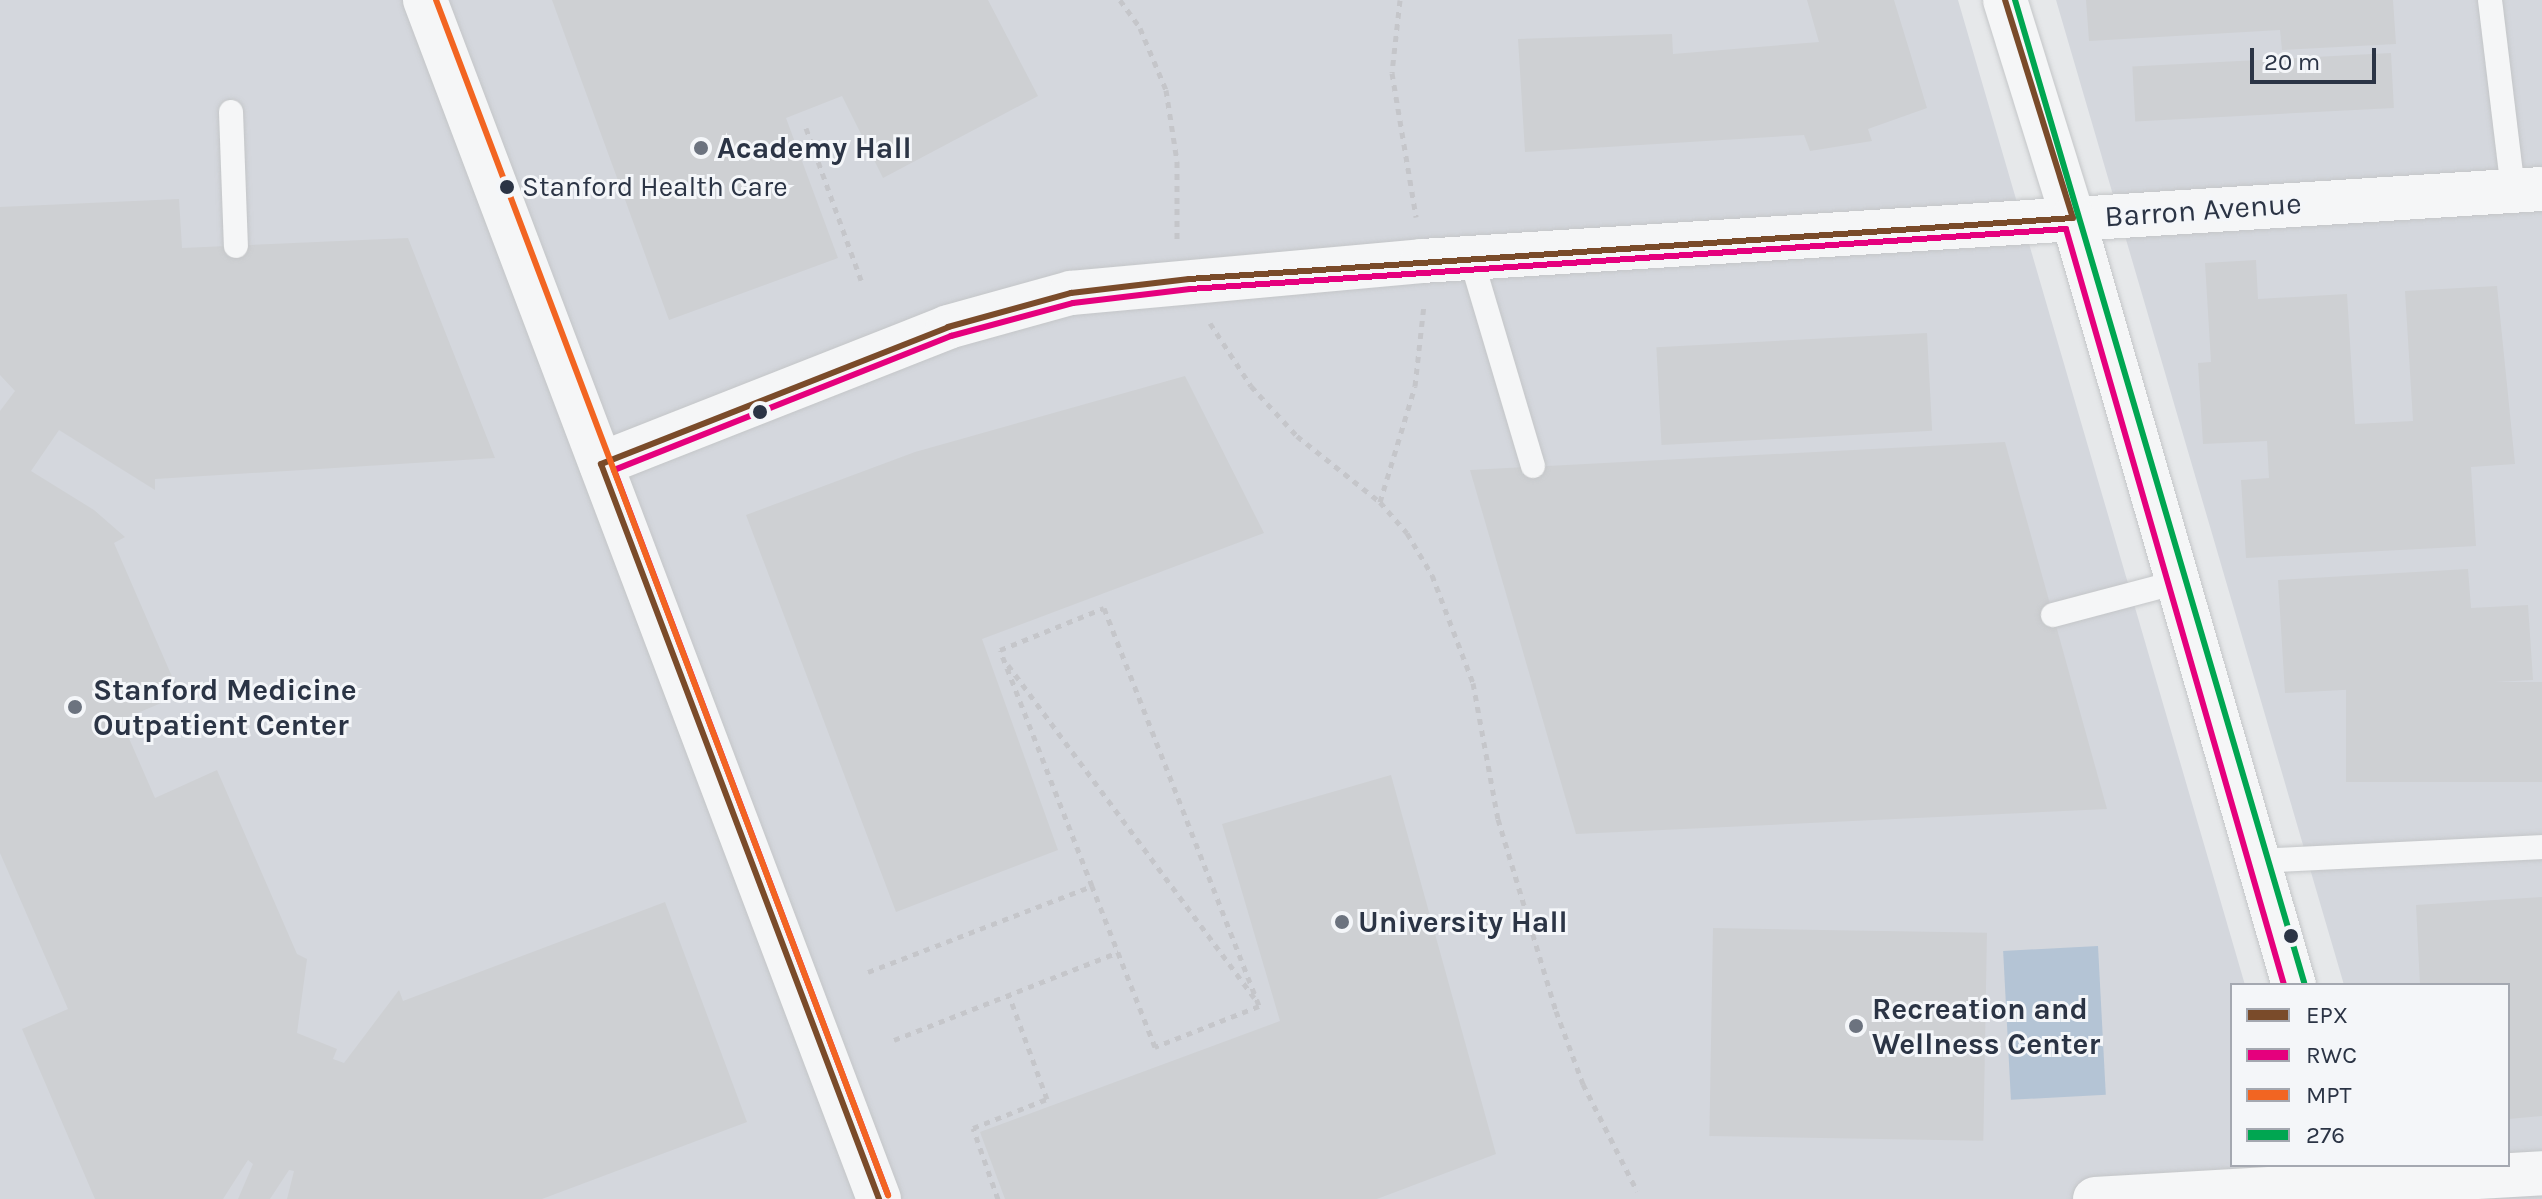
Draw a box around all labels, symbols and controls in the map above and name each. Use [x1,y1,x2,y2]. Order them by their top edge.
scale bar [2254,32,2380,82]
text: 20 m [2264,48,2320,76]
place label: Academy Hall [717,130,912,166]
marker: Academy Hall [692,139,710,157]
place label: Stanford Health Care [522,170,788,204]
marker: Stanford Health Care [499,179,515,195]
street label: Barron Avenue [2103,185,2303,235]
unlabelled marker [752,404,768,420]
place label: Stanford Medicine Outpatient Center [93,672,357,742]
marker: Stanford Medicine Outpatient Center [64,696,86,718]
place label: University Hall [1358,904,1568,940]
marker: University Hall [1333,913,1351,931]
unlabelled marker [2283,928,2299,944]
legend [2230,983,2510,1167]
place label: Recreation and Wellness Center [1872,991,2100,1062]
text: EPX [2306,1001,2348,1029]
marker: Recreation and Wellness Center [1847,1017,1865,1035]
text: RWC [2306,1041,2357,1069]
text: MPT [2306,1081,2352,1109]
text: 276 [2306,1121,2345,1149]

